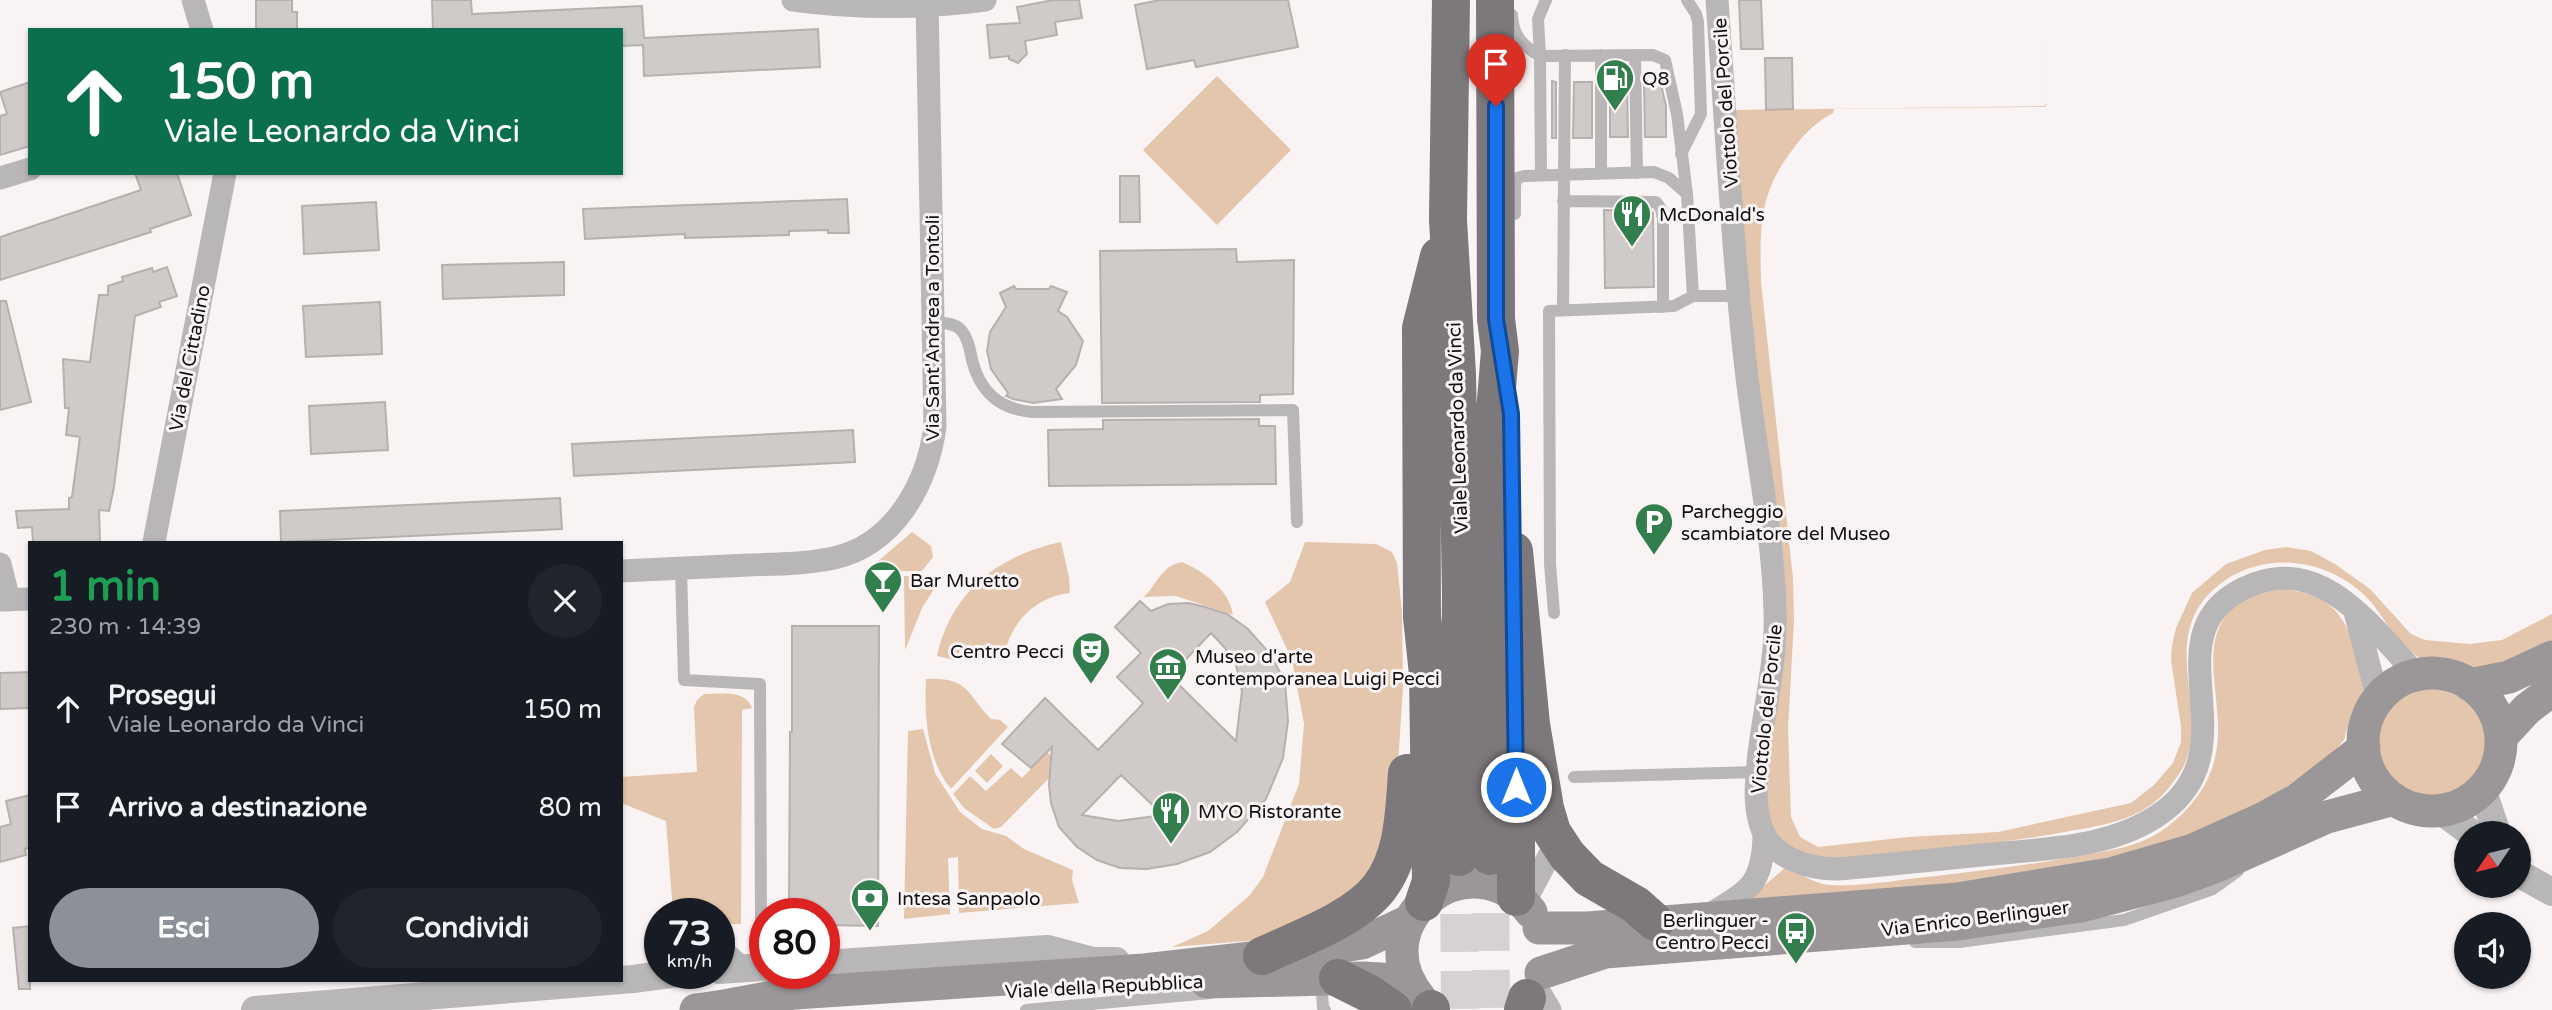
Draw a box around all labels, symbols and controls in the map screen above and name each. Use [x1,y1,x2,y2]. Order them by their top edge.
street label: Viottolo del Porcile [1709,17,1743,189]
pin [1466,34,1526,106]
icon: arrive [1477,45,1515,83]
text: 150 m [164,53,314,112]
icon: ahead [49,56,140,147]
fuel station icon: Q8 [1594,57,1636,112]
place label: Q8 [1642,68,1669,90]
text: Viale Leonardo da Vinci [164,113,520,151]
restaurant icon: McDonald's [1611,193,1653,248]
place label: McDonald's [1659,204,1765,226]
street label: Via Sant'Andrea a Tontoli [922,215,944,441]
street label: Via del Cittadino [165,283,215,433]
street label: Viale Leonardo da Vinci [1443,322,1473,534]
parking icon: Parcheggio scambiatore del Museo [1633,501,1675,556]
place label: Parcheggio scambiatore del Museo [1681,501,1890,545]
bar icon: Bar Muretto [862,559,904,614]
text: 1 min [49,561,161,612]
button: close [528,564,602,638]
place label: Bar Muretto [910,570,1019,592]
text: 230 m · 14:39 [49,613,201,641]
street label: Viottolo del Porcile [1747,623,1787,795]
theatre icon: Centro Pecci [1070,630,1112,685]
place label: Centro Pecci [950,641,1064,663]
museum icon: Museo d'arte contemporanea Luigi Pecci [1147,646,1189,701]
place label: Museo d'arte contemporanea Luigi Pecci [1195,646,1440,690]
text: Prosegui [108,680,217,711]
icon: ahead [49,690,87,728]
text: 150 m [522,694,602,725]
text: Viale Leonardo da Vinci [108,711,364,739]
position arrow [1479,750,1553,824]
icon: arrive [49,788,87,826]
restaurant icon: MYO Ristorante [1150,790,1192,845]
text: Arrivo a destinazione [108,792,367,823]
text: 80 m [539,792,602,823]
place label: MYO Ristorante [1198,801,1341,823]
north arrow [2454,821,2530,898]
map controls [2454,821,2531,989]
bank icon: Intesa Sanpaolo [849,877,891,932]
button: Esci [49,888,319,968]
button: Condividi [333,888,602,968]
place label: Intesa Sanpaolo [897,888,1041,910]
street label: Via Enrico Berlinguer [1880,896,2071,941]
speed limit sign: 80 [749,898,840,989]
place label: Berlinguer - Centro Pecci [1655,910,1769,954]
bus stop icon: Berlinguer - Centro Pecci [1775,910,1817,965]
button: sound [2454,912,2531,989]
text: 73 [668,913,711,955]
text: km/h [667,950,712,972]
street label: Viale della Repubblica [1004,971,1204,1003]

